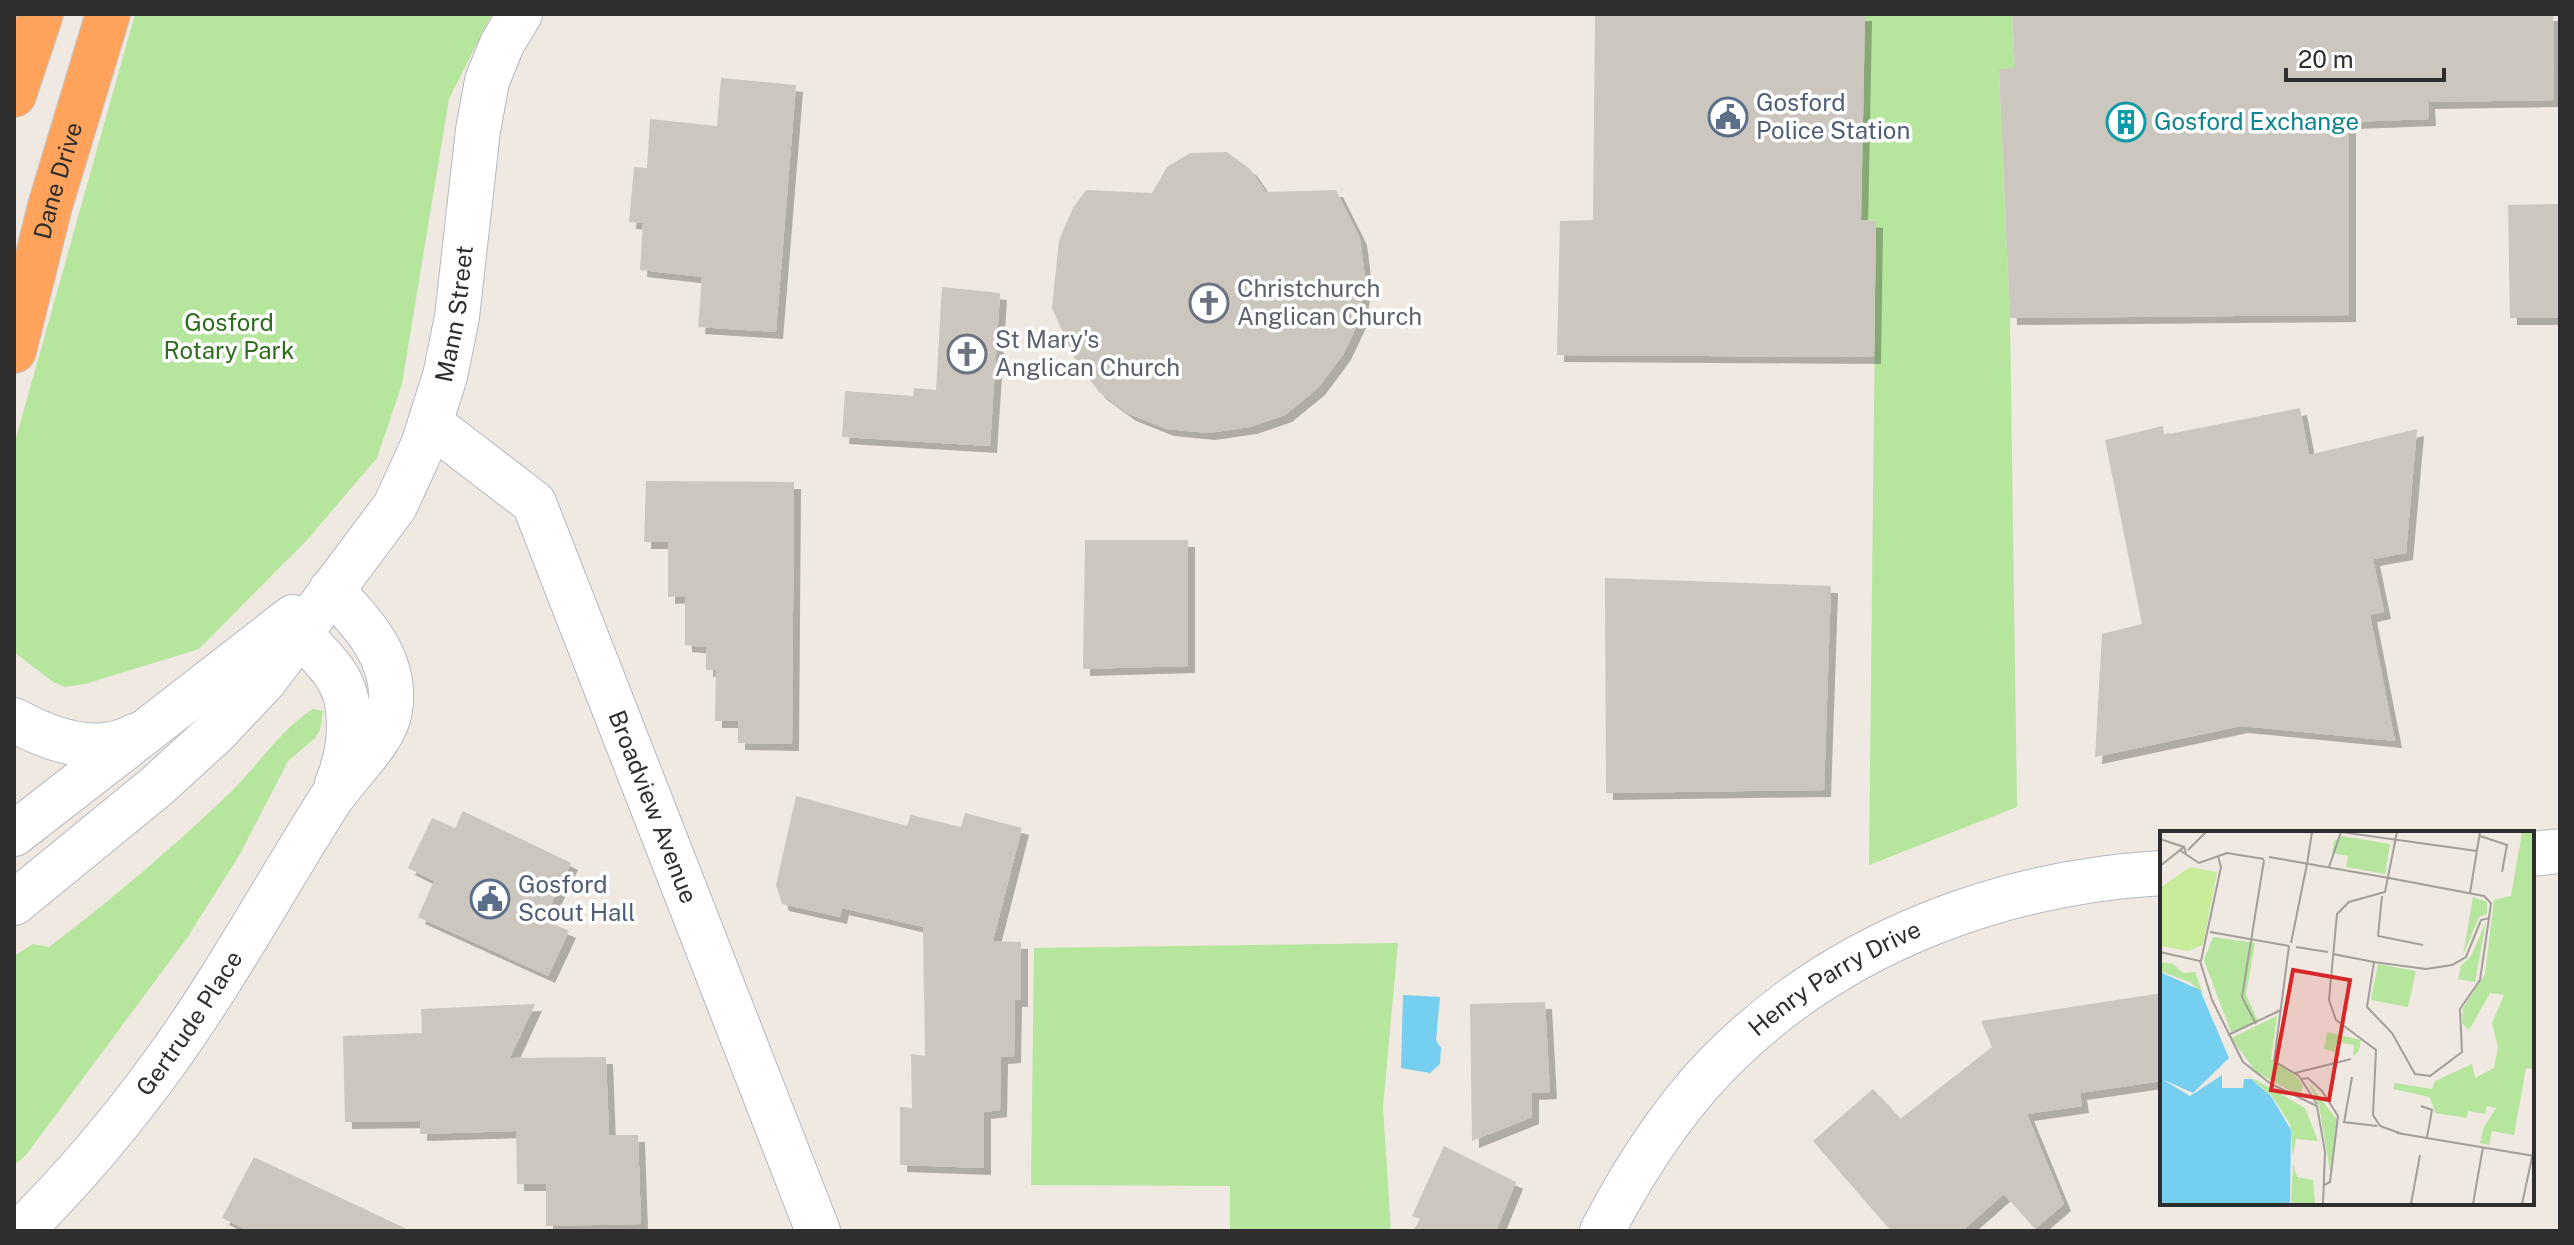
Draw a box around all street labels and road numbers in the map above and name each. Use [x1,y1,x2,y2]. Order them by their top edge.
street label: Dane Drive [27,118,88,242]
street label: Mann Street [429,244,478,385]
street label: Broadview Avenue [603,706,704,907]
street label: Henry Parry Drive [1742,914,1925,1041]
street label: Gertrude Place [130,945,248,1101]

